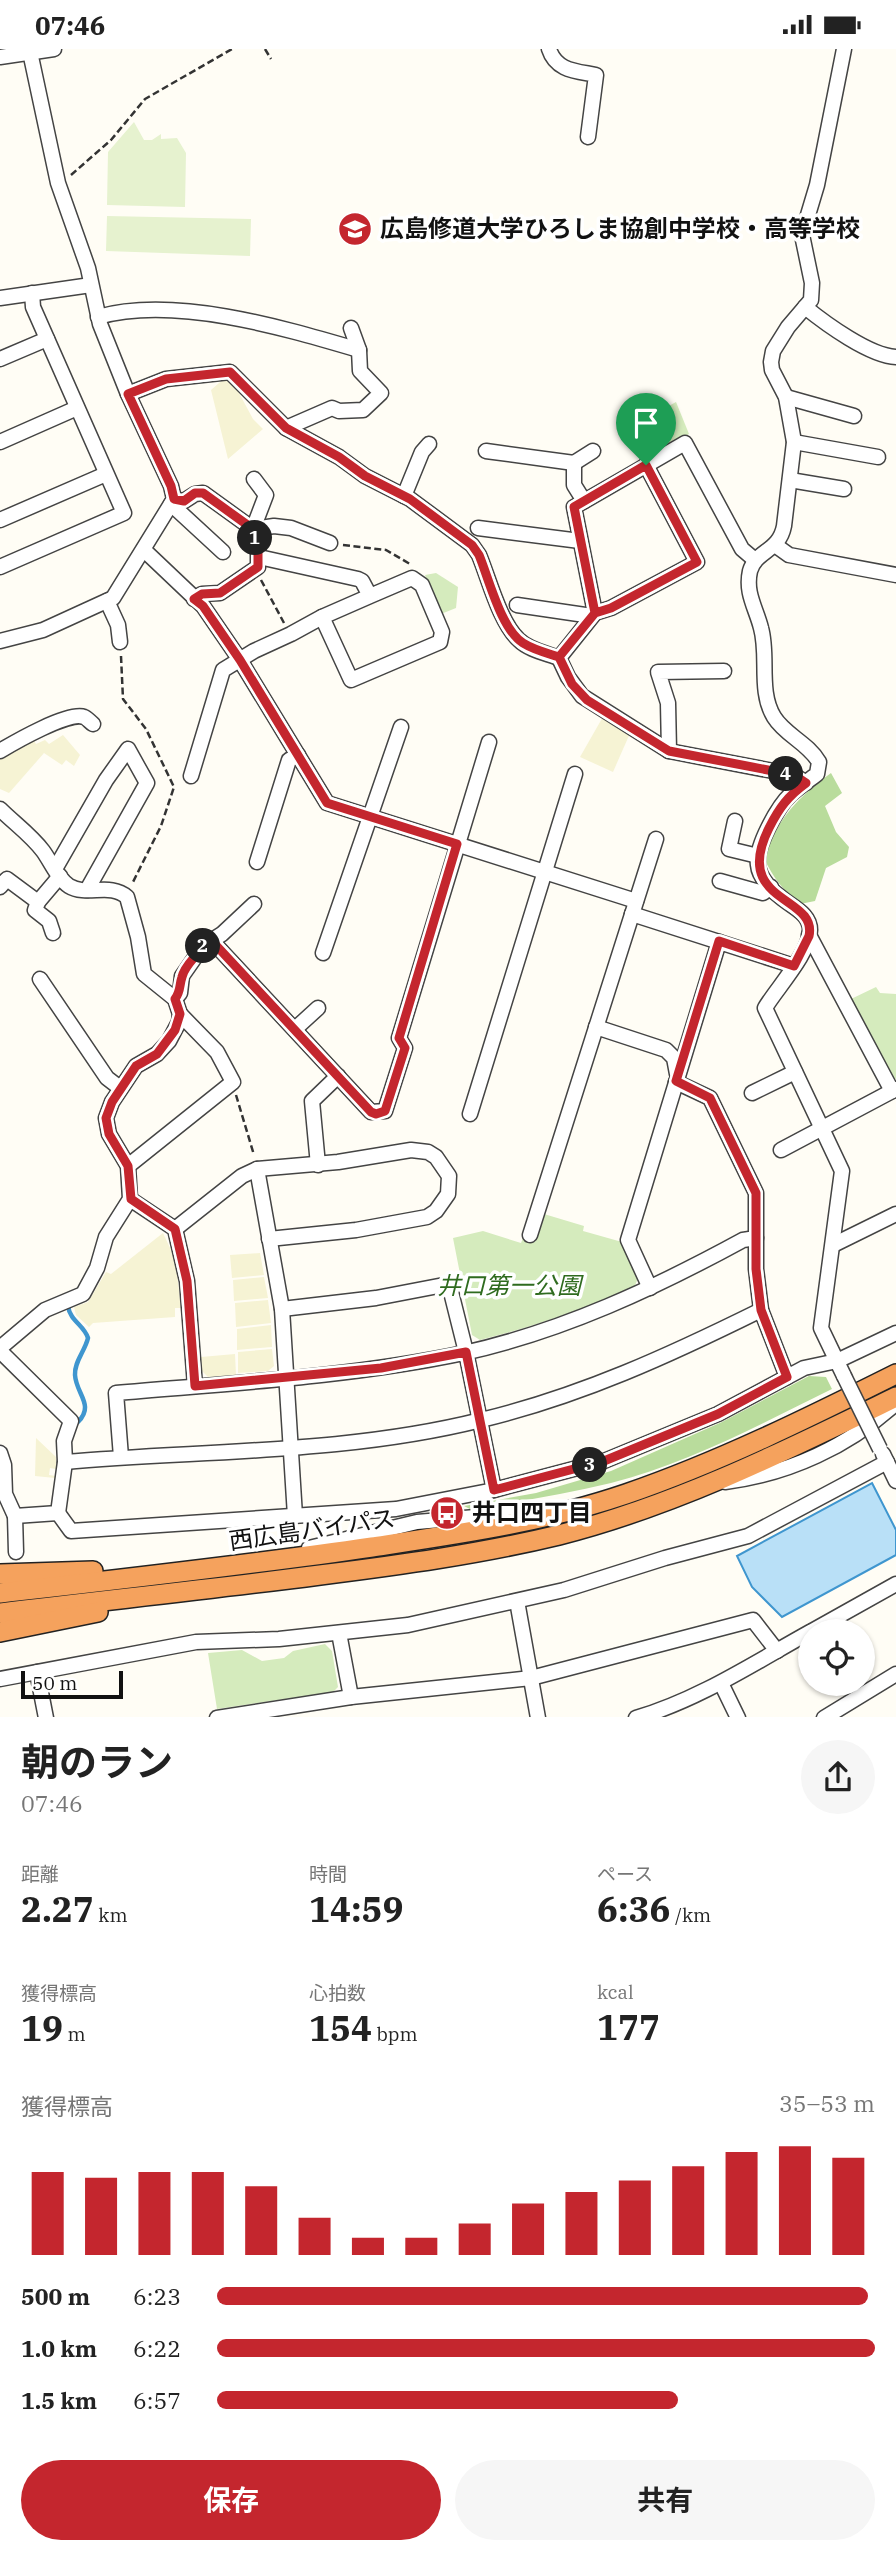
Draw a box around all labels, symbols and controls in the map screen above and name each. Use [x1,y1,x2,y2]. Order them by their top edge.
text: 07:46 [35,8,105,42]
school or university icon: 広島修道大学ひろしま協創中学校・高等学校 [336,210,374,248]
place label: 広島修道大学ひろしま協創中学校・高等学校 [380,212,860,244]
pin [616,393,676,465]
icon: arrive [627,404,665,442]
pin: 1 [238,521,272,555]
text: 1 [249,525,260,549]
pin: 4 [768,757,804,791]
text: 4 [780,761,791,785]
pin: 2 [186,929,220,963]
text: 2 [197,933,208,957]
park label: 井口第一公園 [437,1269,584,1301]
pin: 3 [572,1447,608,1483]
text: 3 [584,1452,595,1476]
bus stop icon: 井口四丁目 [428,1494,466,1532]
place label: 井口四丁目 [472,1496,592,1528]
street label: 西広島バイパス [227,1502,397,1557]
map controls [798,1619,875,1696]
button: locate [798,1619,875,1696]
scale bar [21,1668,122,1700]
text: 50 m [32,1671,77,1695]
text: 朝のラン [21,1737,173,1786]
button: share [801,1740,875,1814]
text: 07:46 [21,1788,83,1818]
text: 距離 [21,1862,59,1886]
text: 時間 [309,1862,347,1886]
text: ペース [597,1862,653,1886]
text: 2.27 [21,1886,94,1932]
text: 14:59 [309,1886,404,1932]
text: 6:36 [597,1886,671,1932]
text: km [94,1903,128,1927]
text: /km [671,1903,711,1927]
text: kcal [597,1980,634,2004]
text: 獲得標高 [21,1981,97,2005]
text: 心拍数 [309,1981,366,2005]
text: 177 [597,2004,660,2050]
text: 19 [21,2005,63,2051]
text: 154 [309,2005,372,2051]
text: m [63,2022,86,2046]
text: bpm [372,2022,418,2046]
text: 35–53 m [779,2088,875,2118]
text: 獲得標高 [21,2091,113,2121]
text: 500 m [21,2281,90,2311]
text: 6:23 [133,2281,181,2311]
text: 1.0 km [21,2333,97,2363]
text: 6:22 [133,2333,181,2363]
text: 1.5 km [21,2385,97,2415]
text: 6:57 [133,2385,181,2415]
button: 保存 [21,2460,441,2540]
button: 共有 [455,2460,875,2540]

